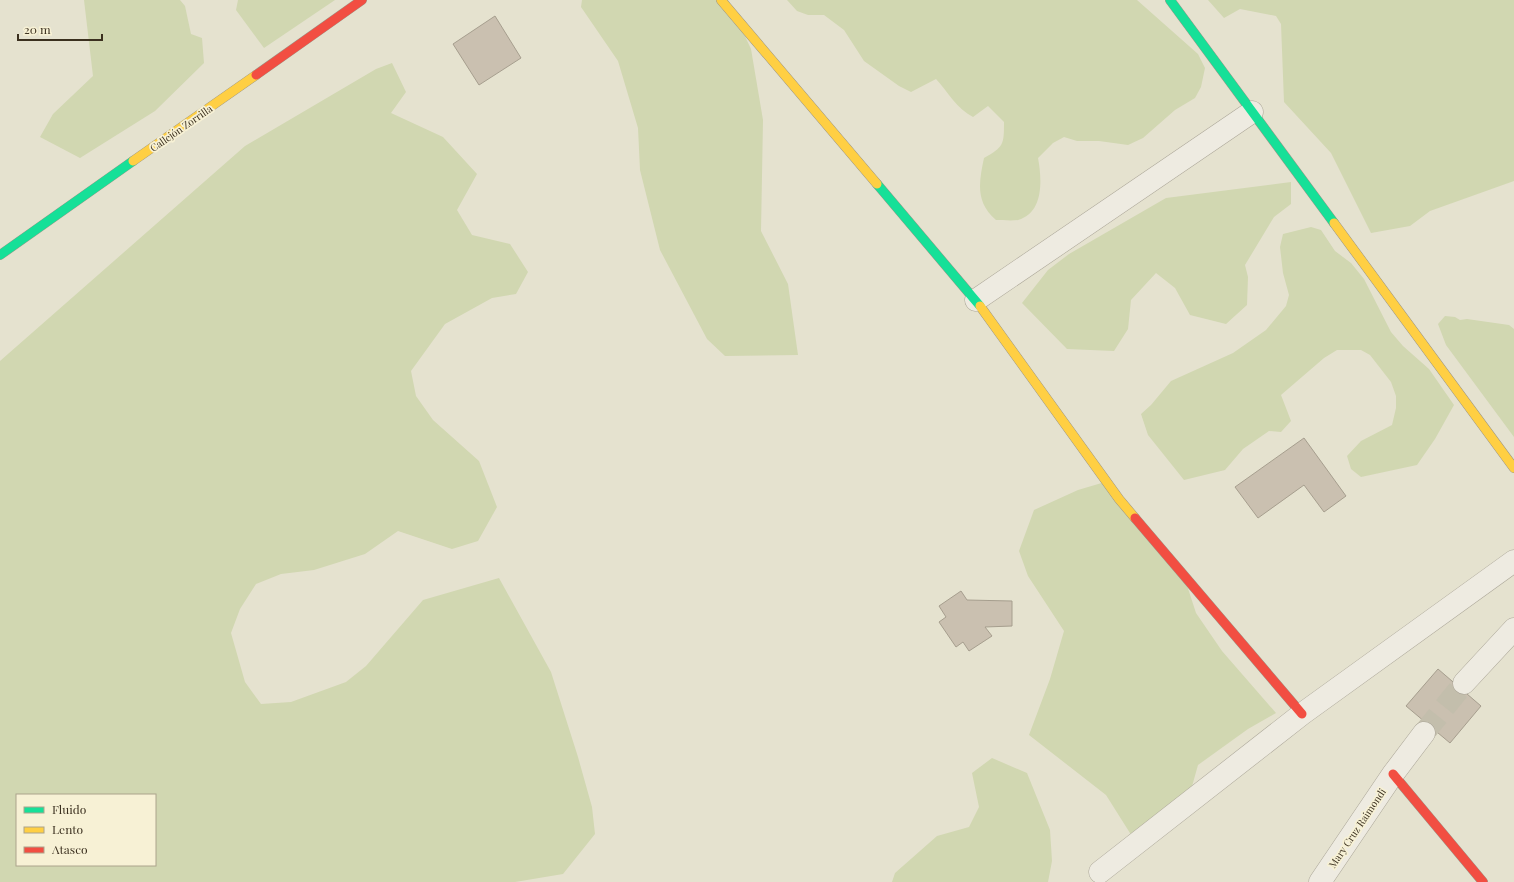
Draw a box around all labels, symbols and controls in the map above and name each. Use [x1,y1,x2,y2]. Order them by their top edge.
scale bar [18,16,102,42]
text: 20 m [24,21,51,37]
street label: Callejón Zorrilla [147,101,215,155]
street label: Mary Cruz Raimondi [1325,785,1389,871]
legend [16,794,156,866]
text: Fluido [52,801,87,817]
text: Lento [52,821,84,837]
text: Atasco [51,841,88,857]

